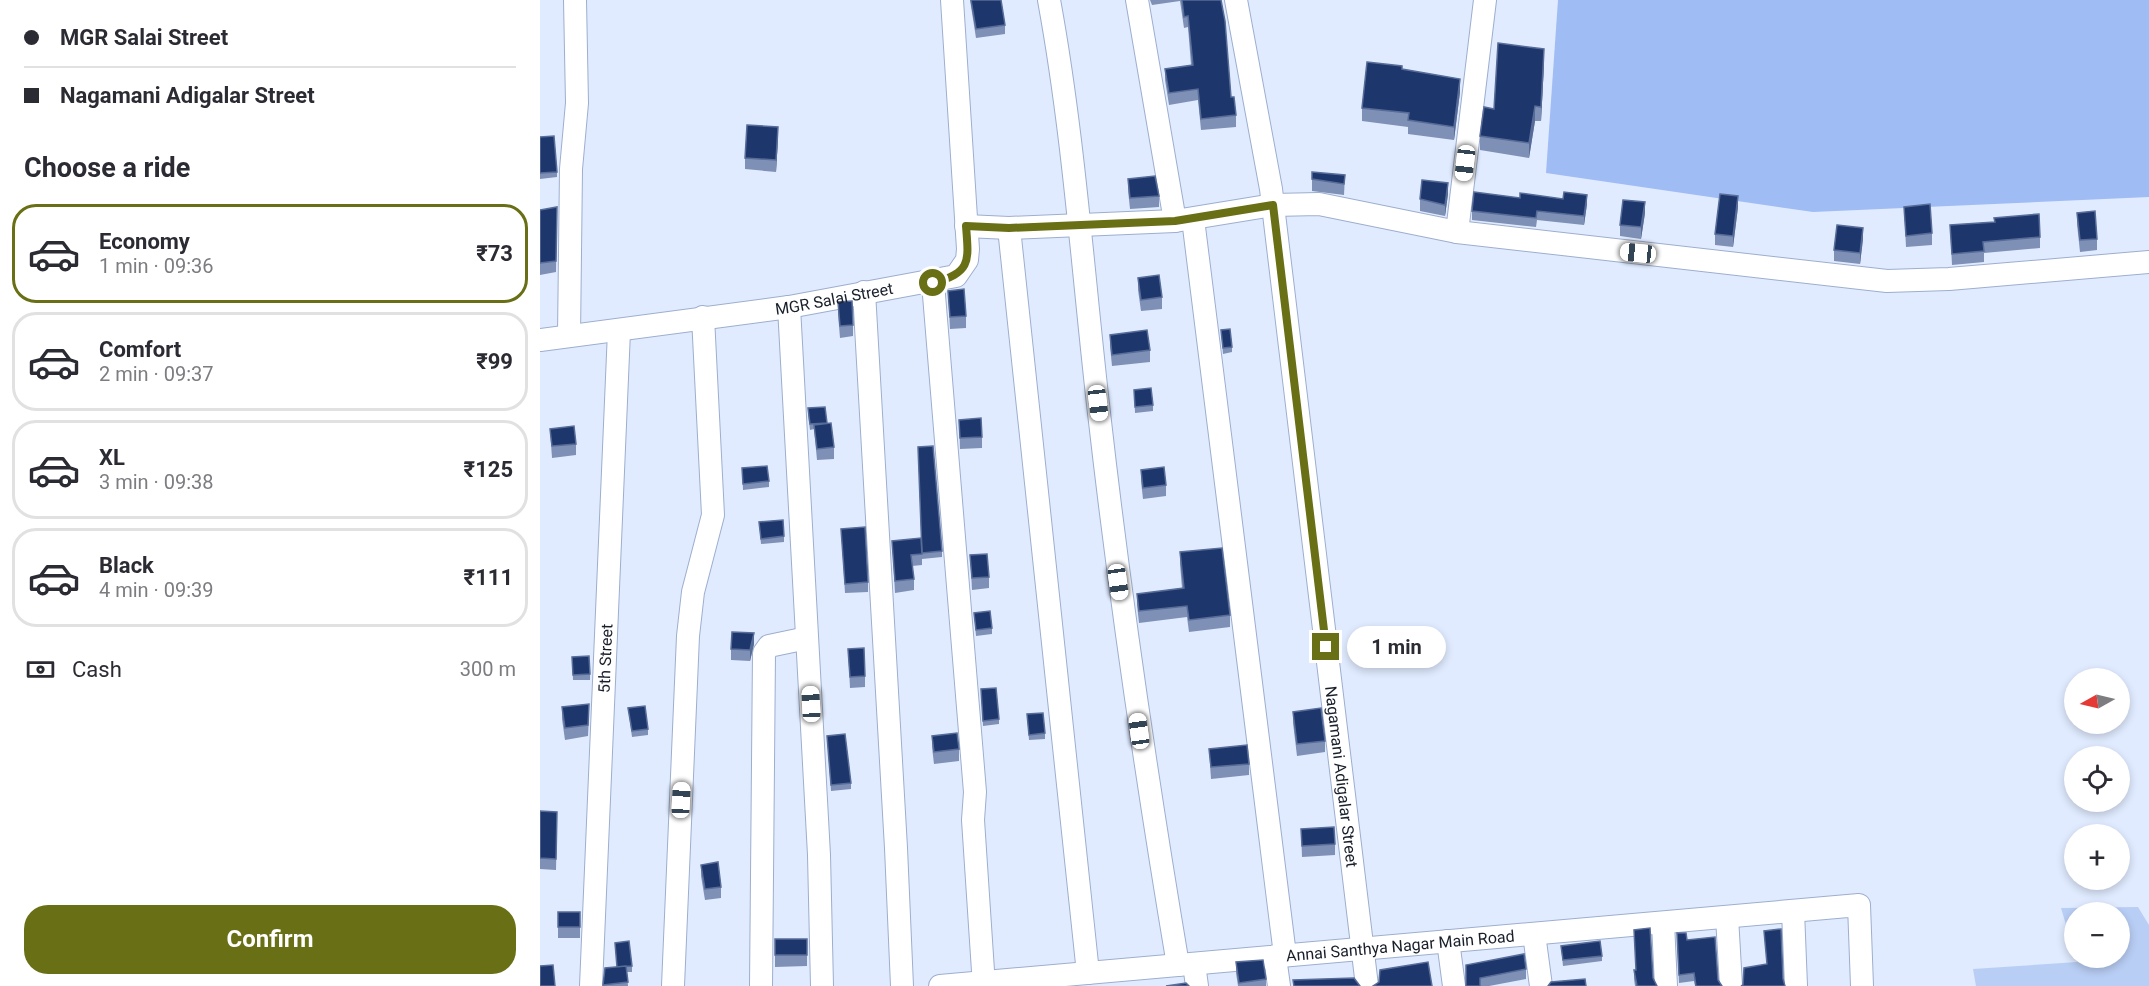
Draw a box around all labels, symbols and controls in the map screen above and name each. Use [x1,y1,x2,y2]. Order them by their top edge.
text: MGR Salai Street [60,25,228,50]
text: Nagamani Adigalar Street [60,83,315,108]
car [1454,144,1476,182]
text: Choose a ride [24,152,190,184]
icon: car [27,227,81,281]
text: Economy [99,229,190,254]
text: ₹73 [476,241,513,266]
car [1619,242,1657,264]
text: 1 min · 09:36 [99,254,214,278]
route start [919,269,946,296]
street label: MGR Salai Street [774,279,895,319]
icon: car [27,335,81,389]
text: Comfort [99,337,181,362]
text: ₹99 [476,349,513,374]
text: 2 min · 09:37 [99,362,214,386]
car [1087,384,1109,422]
icon: car [27,443,81,497]
text: XL [99,445,125,470]
text: ₹125 [464,457,513,482]
text: 3 min · 09:38 [99,470,214,494]
icon: car [27,551,81,605]
text: Black [99,553,154,578]
car [1107,563,1129,601]
text: ₹111 [464,565,513,590]
text: 4 min · 09:39 [99,578,214,602]
street label: 5th Street [595,623,616,693]
callout: 1 min [1347,626,1446,668]
route end [1312,633,1339,660]
text: 1 min [1371,635,1422,659]
icon: cash [24,653,57,686]
text: Cash [72,657,122,682]
text: 300 m [460,657,516,681]
north arrow [2064,668,2130,734]
map controls [2064,668,2130,968]
street label: Nagamani Adigalar Street [1321,685,1362,868]
car [801,686,821,722]
car [1128,712,1150,750]
button: locate [2064,746,2130,812]
car [671,782,691,818]
button: + [2064,824,2130,890]
button: − [2064,902,2130,968]
button: Confirm [24,905,516,974]
street label: Annai Santhya Nagar Main Road [1285,926,1515,965]

